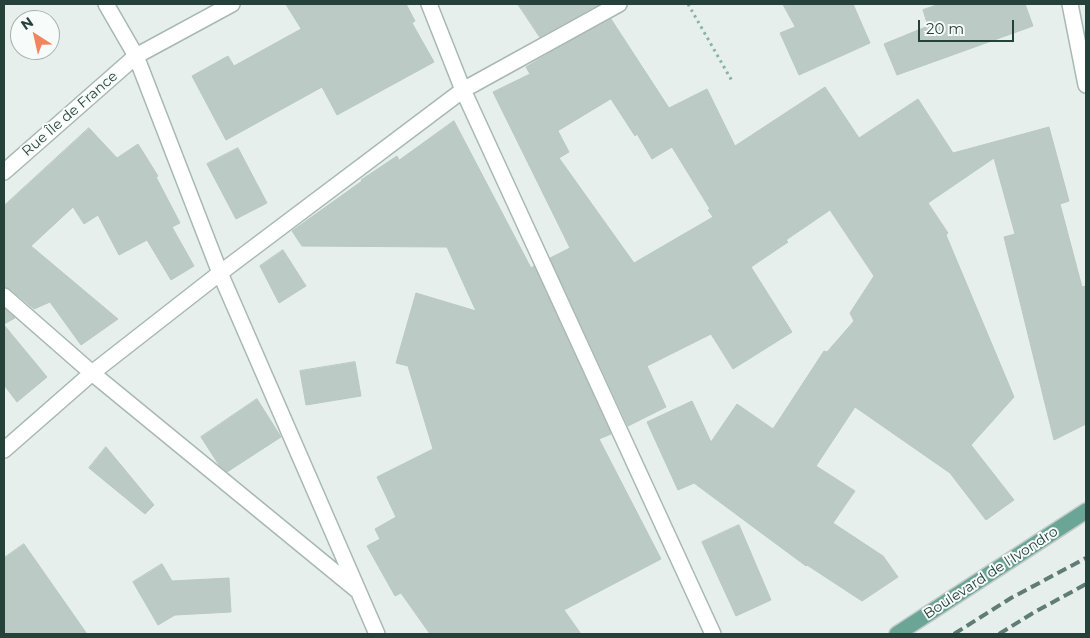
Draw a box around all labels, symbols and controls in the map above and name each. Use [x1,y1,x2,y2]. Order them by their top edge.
north arrow [10,10,60,60]
scale bar [920,10,1016,42]
text: N [17,13,37,34]
text: 20 m [926,19,964,38]
street label: Rue Île de France [19,68,121,160]
street label: Boulevard de l'Ivondro [921,523,1061,623]

